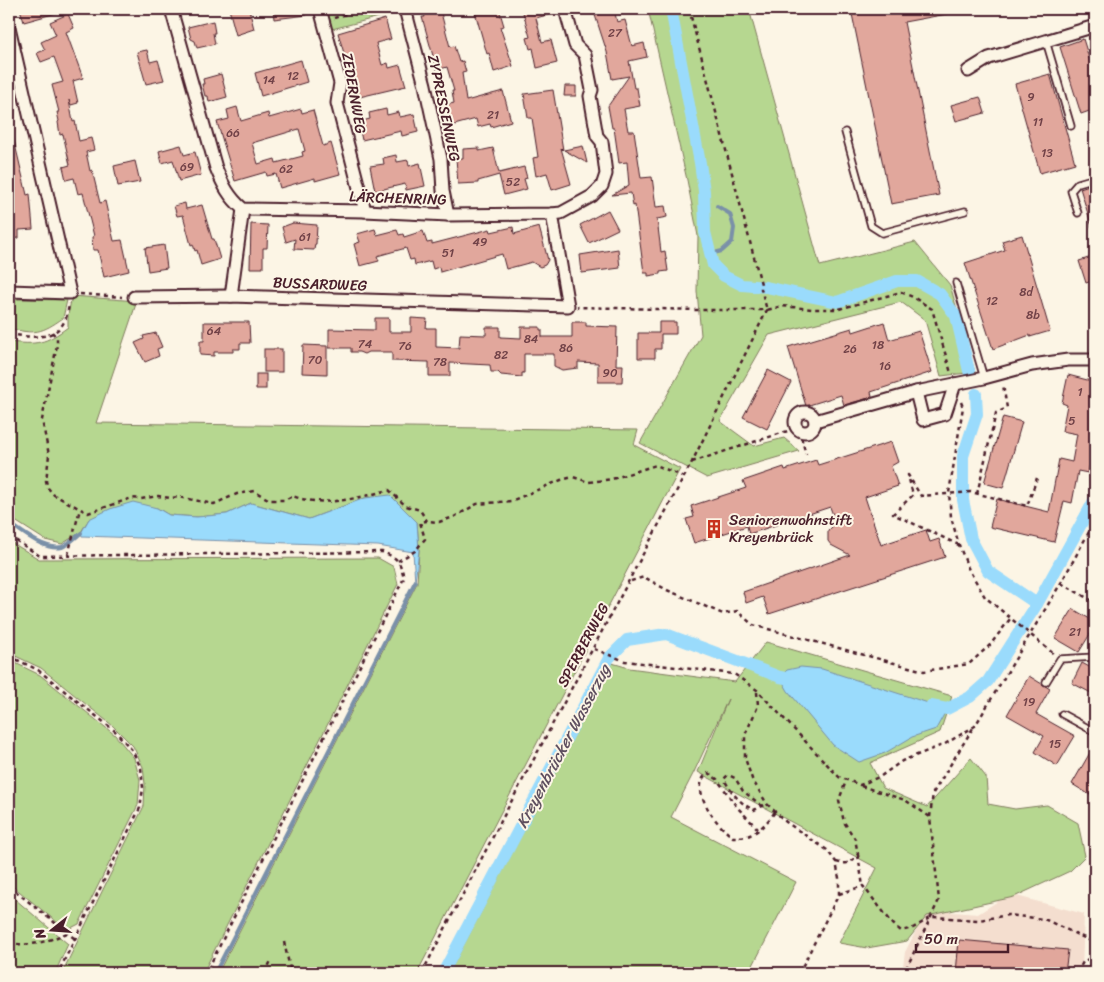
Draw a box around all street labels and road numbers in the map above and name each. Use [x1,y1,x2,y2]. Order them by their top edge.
street label: ZEDERNWEG [334,50,374,136]
street label: ZYPRESSENWEG [420,52,468,164]
street label: LÄRCHENRING [349,183,447,213]
street label: BUSSARDWEG [272,269,368,299]
street label: SPERBERWEG [550,598,616,692]

